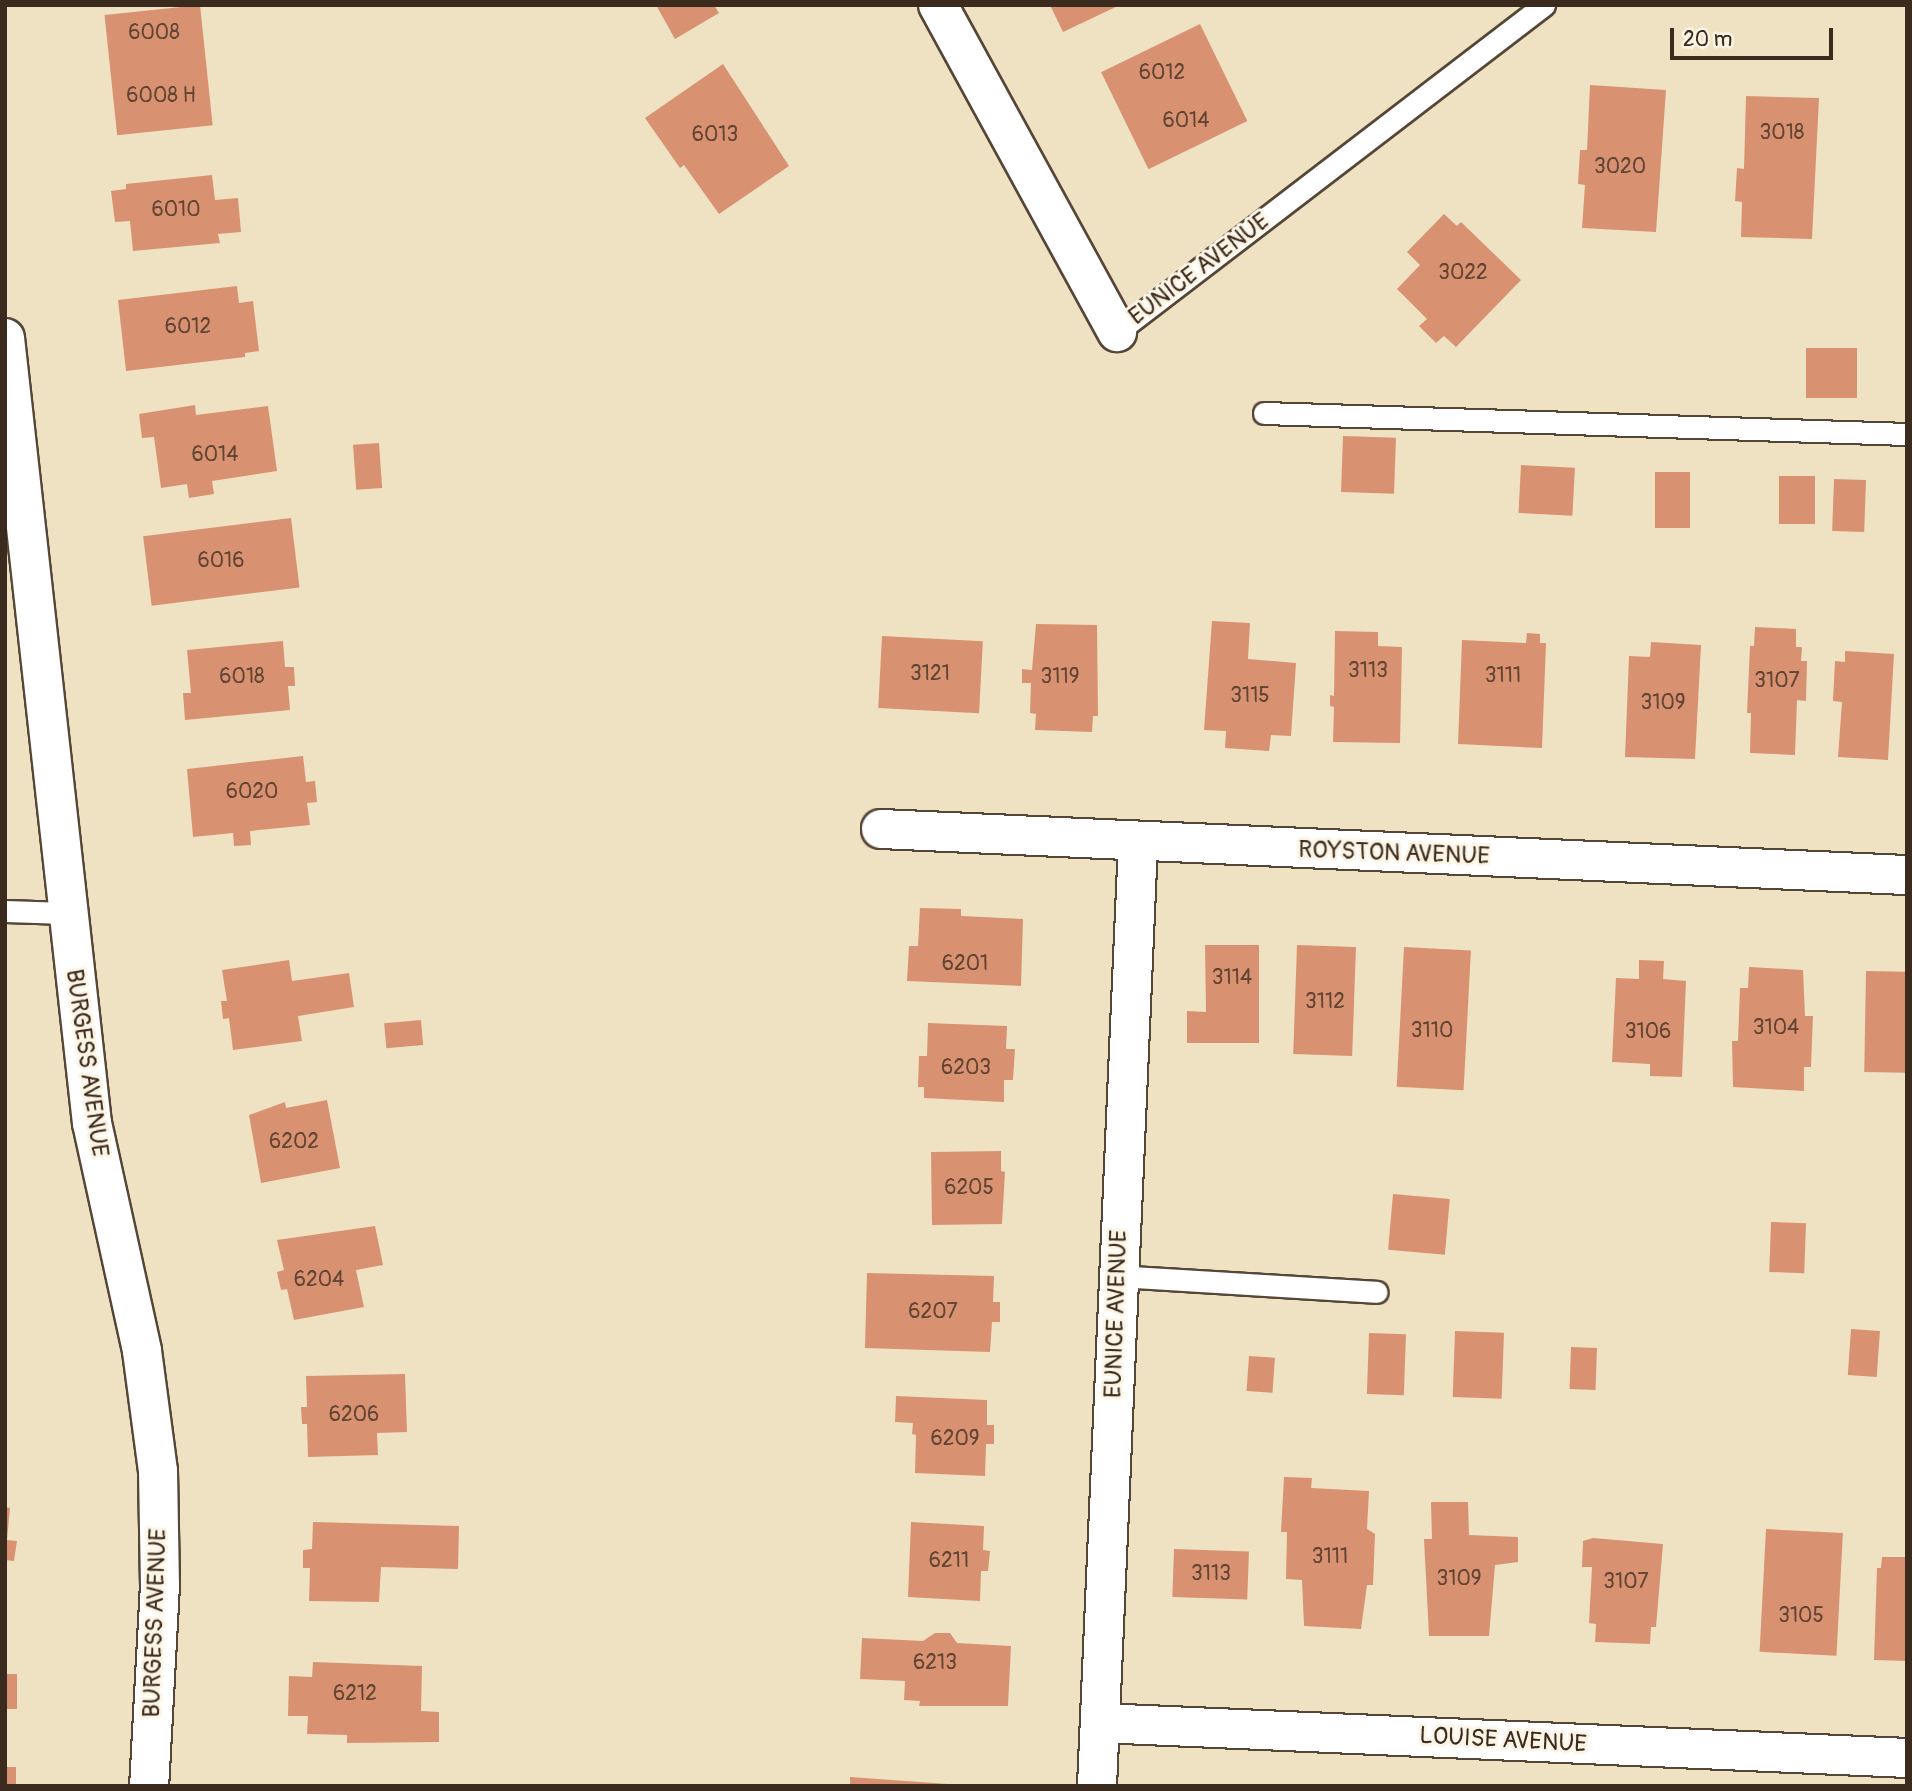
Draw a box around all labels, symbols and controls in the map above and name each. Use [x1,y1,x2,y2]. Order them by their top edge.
scale bar [1674,14,1837,58]
house number: 6008 [128,20,180,46]
text: 20 m [1683,26,1732,53]
house number: 6012 [1139,60,1185,86]
house number: 6008 H [126,83,196,109]
house number: 6014 [1163,108,1209,134]
house number: 3018 [1760,120,1804,146]
house number: 6013 [692,122,738,148]
house number: 3020 [1594,154,1646,180]
house number: 6010 [151,197,201,223]
street label: EUNICE AVENUE [1123,207,1275,331]
house number: 3022 [1438,260,1488,286]
house number: 6012 [165,314,211,340]
house number: 6014 [192,442,238,468]
house number: 6016 [198,548,244,574]
house number: 3113 [1348,658,1388,684]
house number: 3121 [910,661,950,687]
house number: 3111 [1485,663,1521,689]
house number: 6018 [219,664,265,690]
house number: 3119 [1041,664,1079,690]
house number: 3107 [1754,668,1800,694]
house number: 3115 [1230,683,1270,709]
house number: 3109 [1640,690,1686,716]
house number: 6020 [226,779,278,805]
street label: ROYSTON AVENUE [1298,835,1490,871]
house number: 6201 [942,951,988,977]
house number: 3114 [1212,965,1252,991]
street label: BURGESS AVENUE [60,967,114,1159]
house number: 3112 [1305,989,1345,1015]
house number: 3104 [1753,1015,1799,1041]
house number: 3110 [1411,1018,1453,1044]
house number: 3106 [1625,1019,1671,1045]
house number: 6203 [941,1055,991,1081]
house number: 6202 [269,1129,319,1155]
house number: 6205 [944,1175,994,1201]
street label: EUNICE AVENUE [1099,1229,1133,1399]
house number: 6204 [294,1267,344,1293]
house number: 6207 [908,1299,958,1325]
house number: 6206 [329,1402,379,1428]
house number: 6209 [930,1426,980,1452]
street label: BURGESS AVENUE [137,1528,173,1718]
house number: 3111 [1312,1544,1348,1570]
house number: 6211 [929,1548,969,1574]
house number: 3113 [1191,1561,1231,1587]
house number: 3109 [1436,1566,1482,1592]
house number: 3107 [1603,1569,1649,1595]
house number: 3105 [1778,1603,1824,1629]
house number: 6213 [913,1650,957,1676]
house number: 6212 [333,1681,377,1707]
street label: LOUISE AVENUE [1419,1721,1587,1759]

